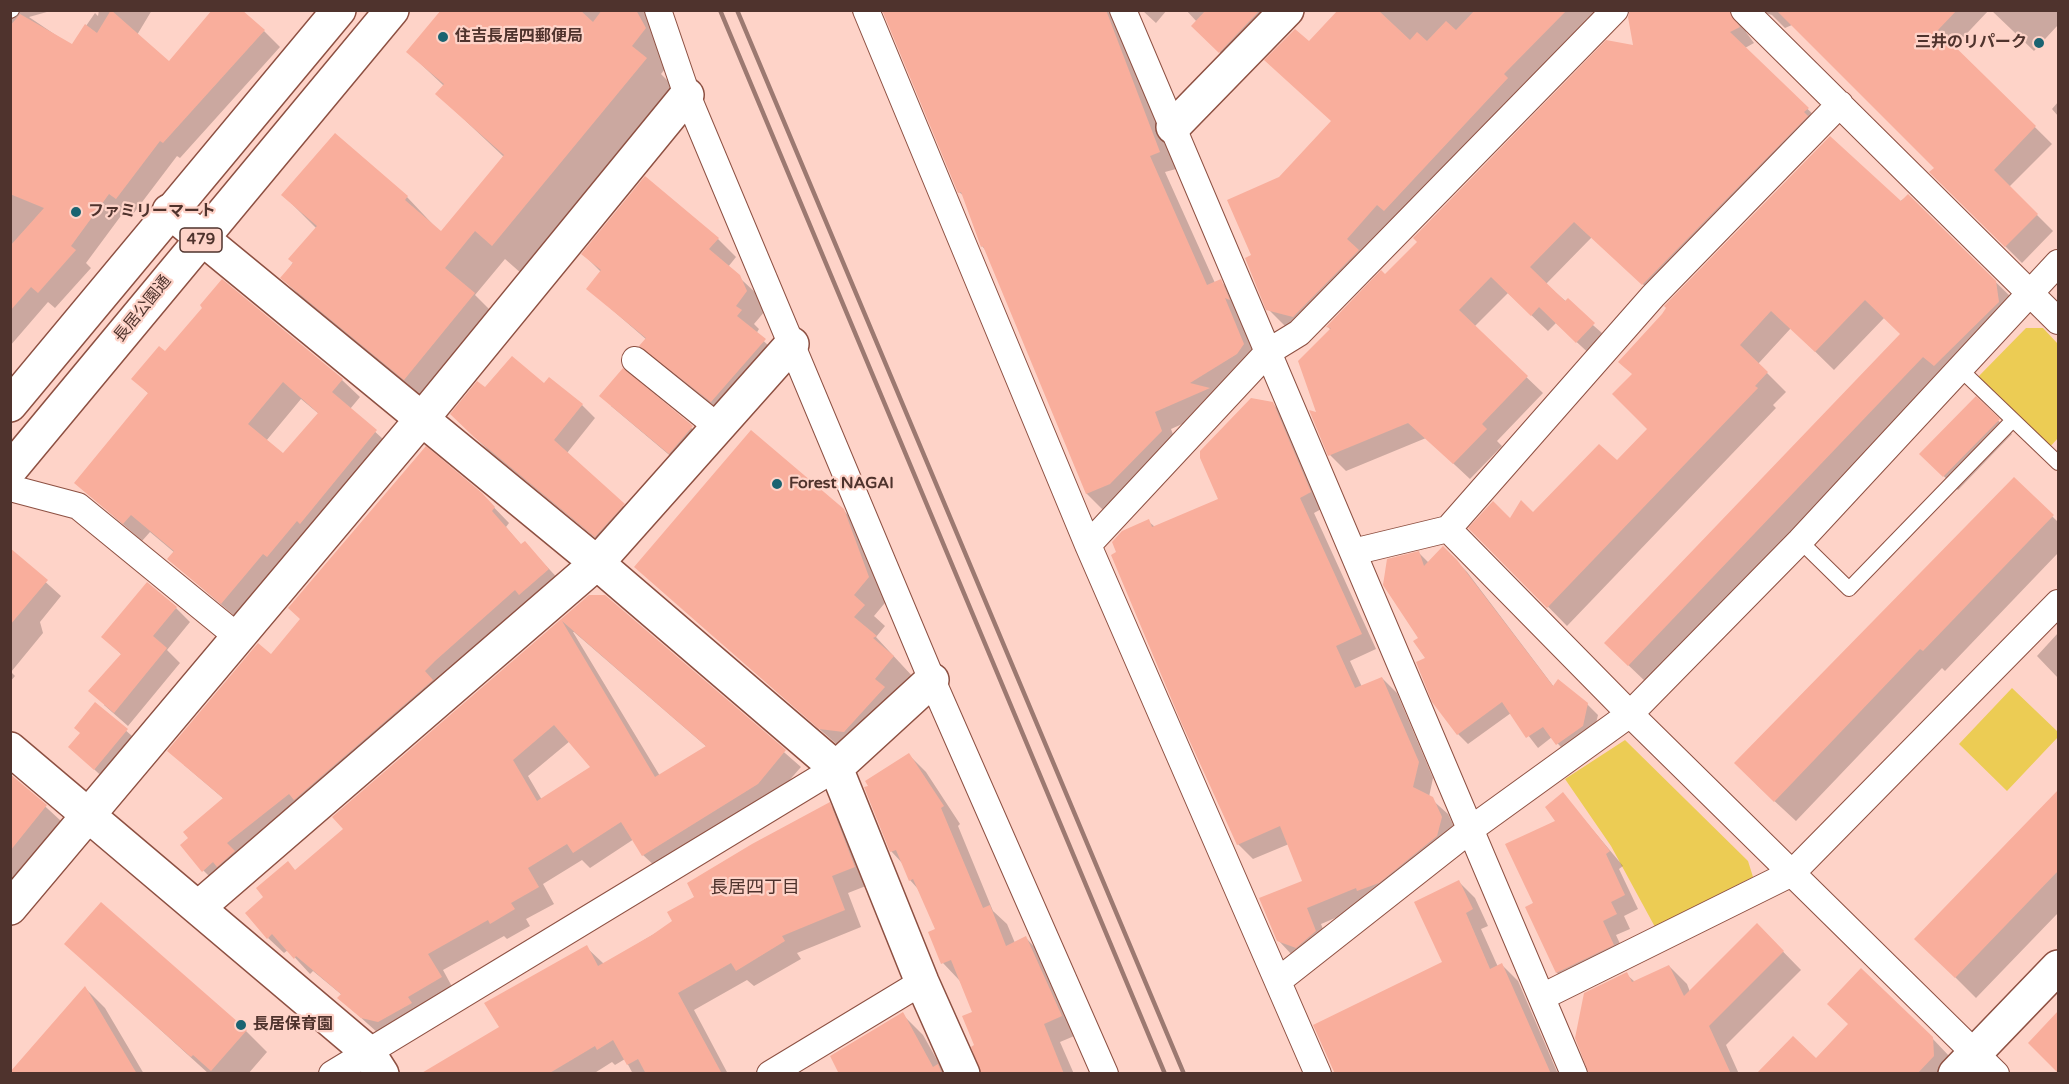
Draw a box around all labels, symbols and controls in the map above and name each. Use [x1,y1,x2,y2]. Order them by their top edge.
place label: 住吉長居四郵便局 [455,27,583,47]
marker: 住吉長居四郵便局 [436,30,450,44]
place label: 三井のリパーク [1915,33,2027,53]
marker: 三井のリパーク [2032,36,2046,50]
place label: ファミリーマート [88,202,216,222]
marker: ファミリーマート [69,205,83,219]
road number: 479 [180,228,222,252]
street label: 長居公園通 [110,272,176,346]
place label: Forest NAGAI [789,474,894,494]
marker: Forest NAGAI [770,477,784,491]
district label: 長居四丁目 [710,877,800,899]
place label: 長居保育園 [253,1015,333,1035]
marker: 長居保育園 [234,1018,248,1032]

